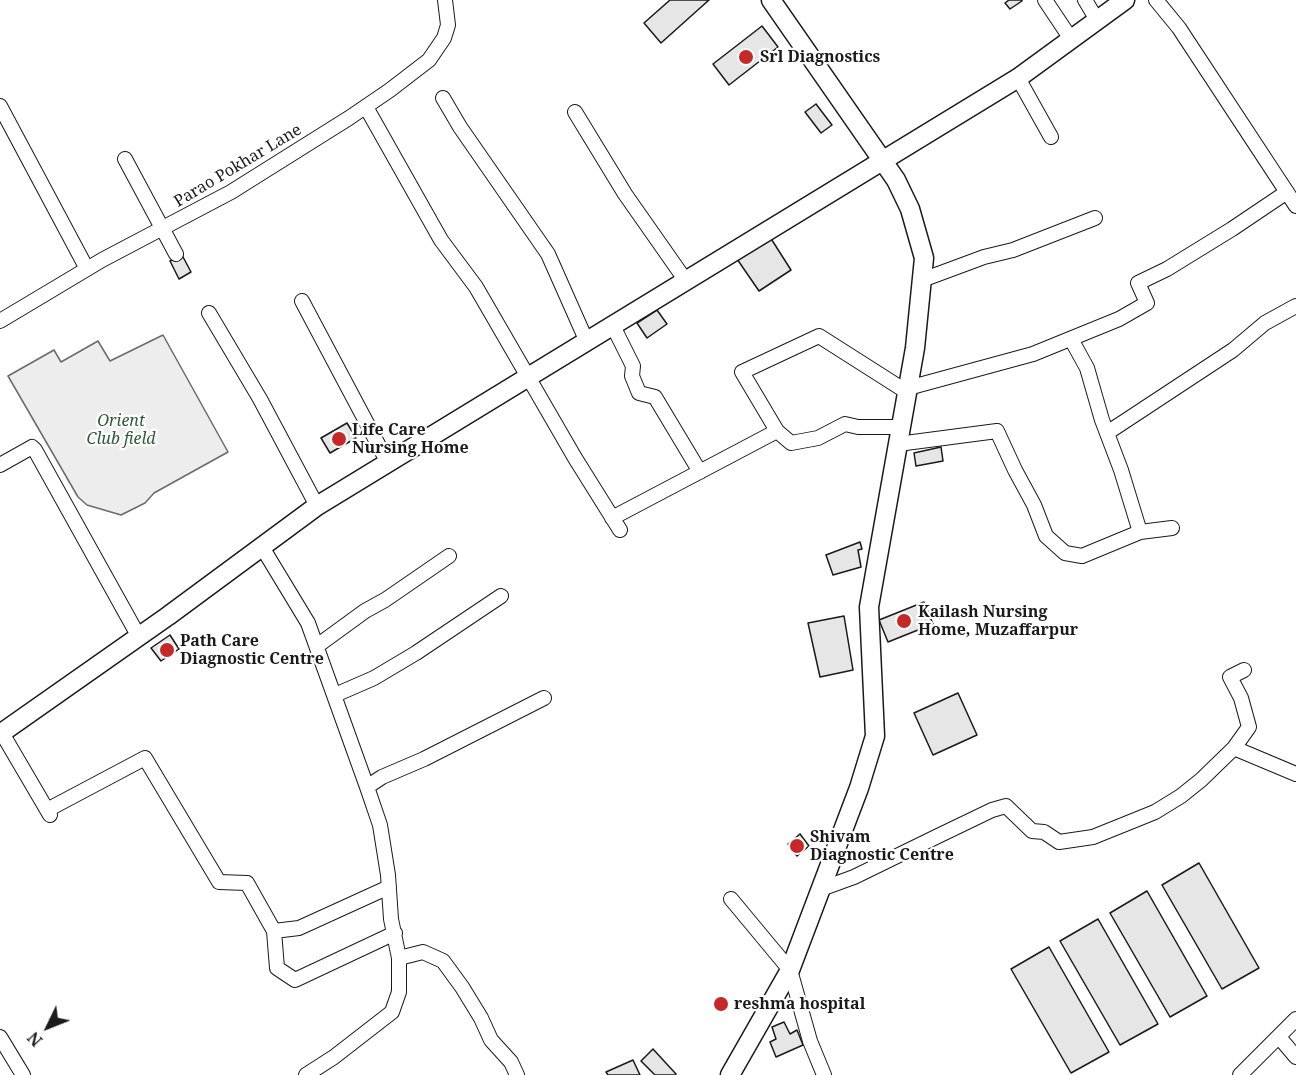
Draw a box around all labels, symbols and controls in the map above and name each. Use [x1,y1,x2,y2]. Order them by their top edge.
place label: Srl Diagnostics [760,47,880,67]
marker: Srl Diagnostics [737,48,755,66]
street label: Parao Pokhar Lane [171,120,305,212]
park label: Orient Club field [86,411,156,449]
place label: Life Care Nursing Home [352,420,469,458]
marker: Life Care Nursing Home [330,430,348,448]
place label: Kailash Nursing Home, Muzaffarpur [918,602,1078,640]
marker: Kailash Nursing Home, Muzaffarpur [895,612,913,630]
place label: Path Care Diagnostic Centre [180,631,324,669]
marker: Path Care Diagnostic Centre [158,641,176,659]
place label: Shivam Diagnostic Centre [810,827,954,865]
marker: Shivam Diagnostic Centre [788,837,806,855]
place label: reshma hospital [734,994,865,1014]
marker: reshma hospital [712,995,730,1013]
north arrow [18,997,78,1057]
text: N [22,1027,47,1051]

